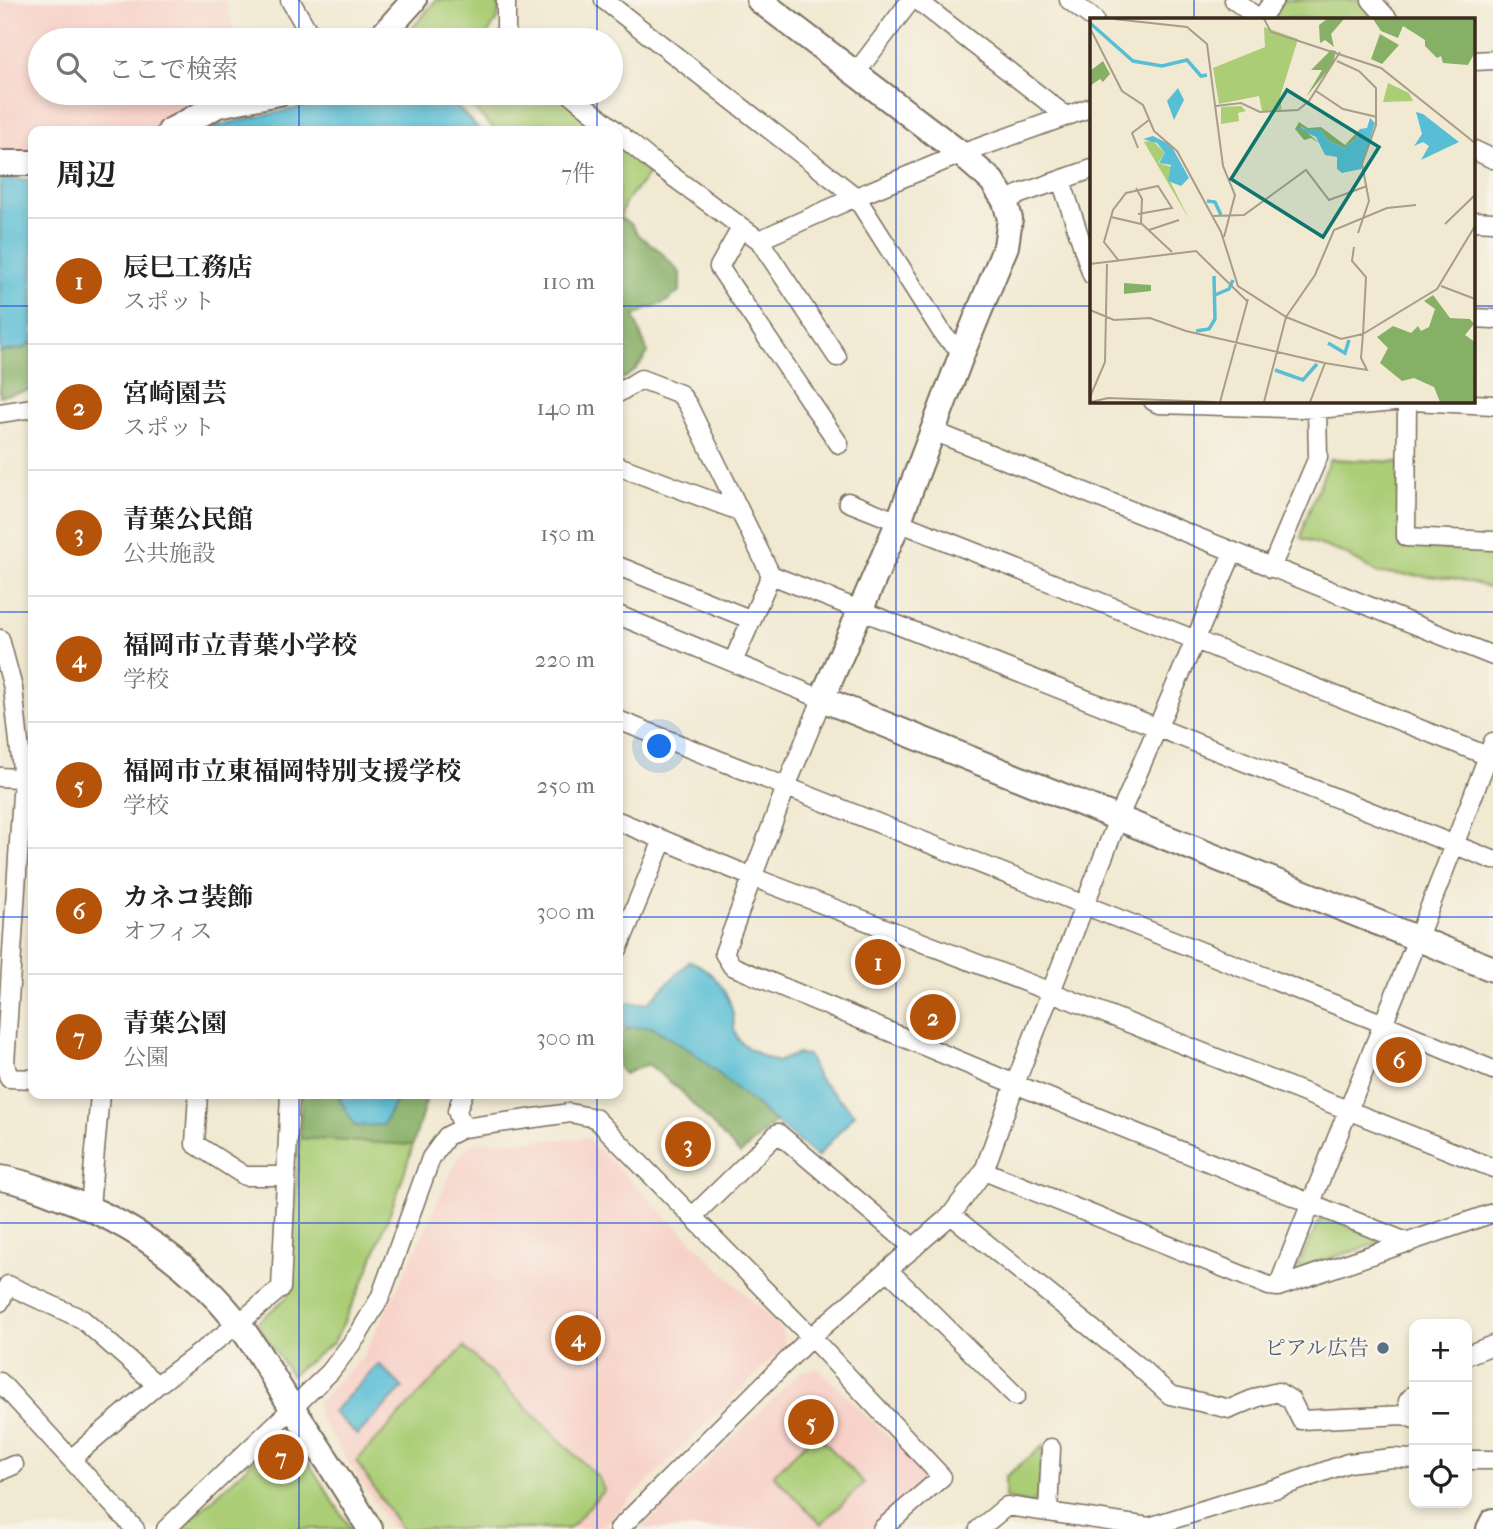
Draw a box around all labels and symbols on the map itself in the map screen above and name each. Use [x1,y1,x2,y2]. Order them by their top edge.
inset map [1090,18,1476,402]
your location [642,729,676,763]
pin: 1 [855,936,901,988]
pin: 2 [910,991,956,1043]
pin: 6 [1376,1034,1422,1086]
pin: 3 [665,1118,711,1170]
pin: 4 [555,1312,601,1364]
place label: ピアル広告 [1265,1336,1369,1360]
marker: ピアル広告 [1375,1340,1391,1356]
pin: 5 [788,1396,834,1448]
pin: 7 [258,1431,304,1483]

